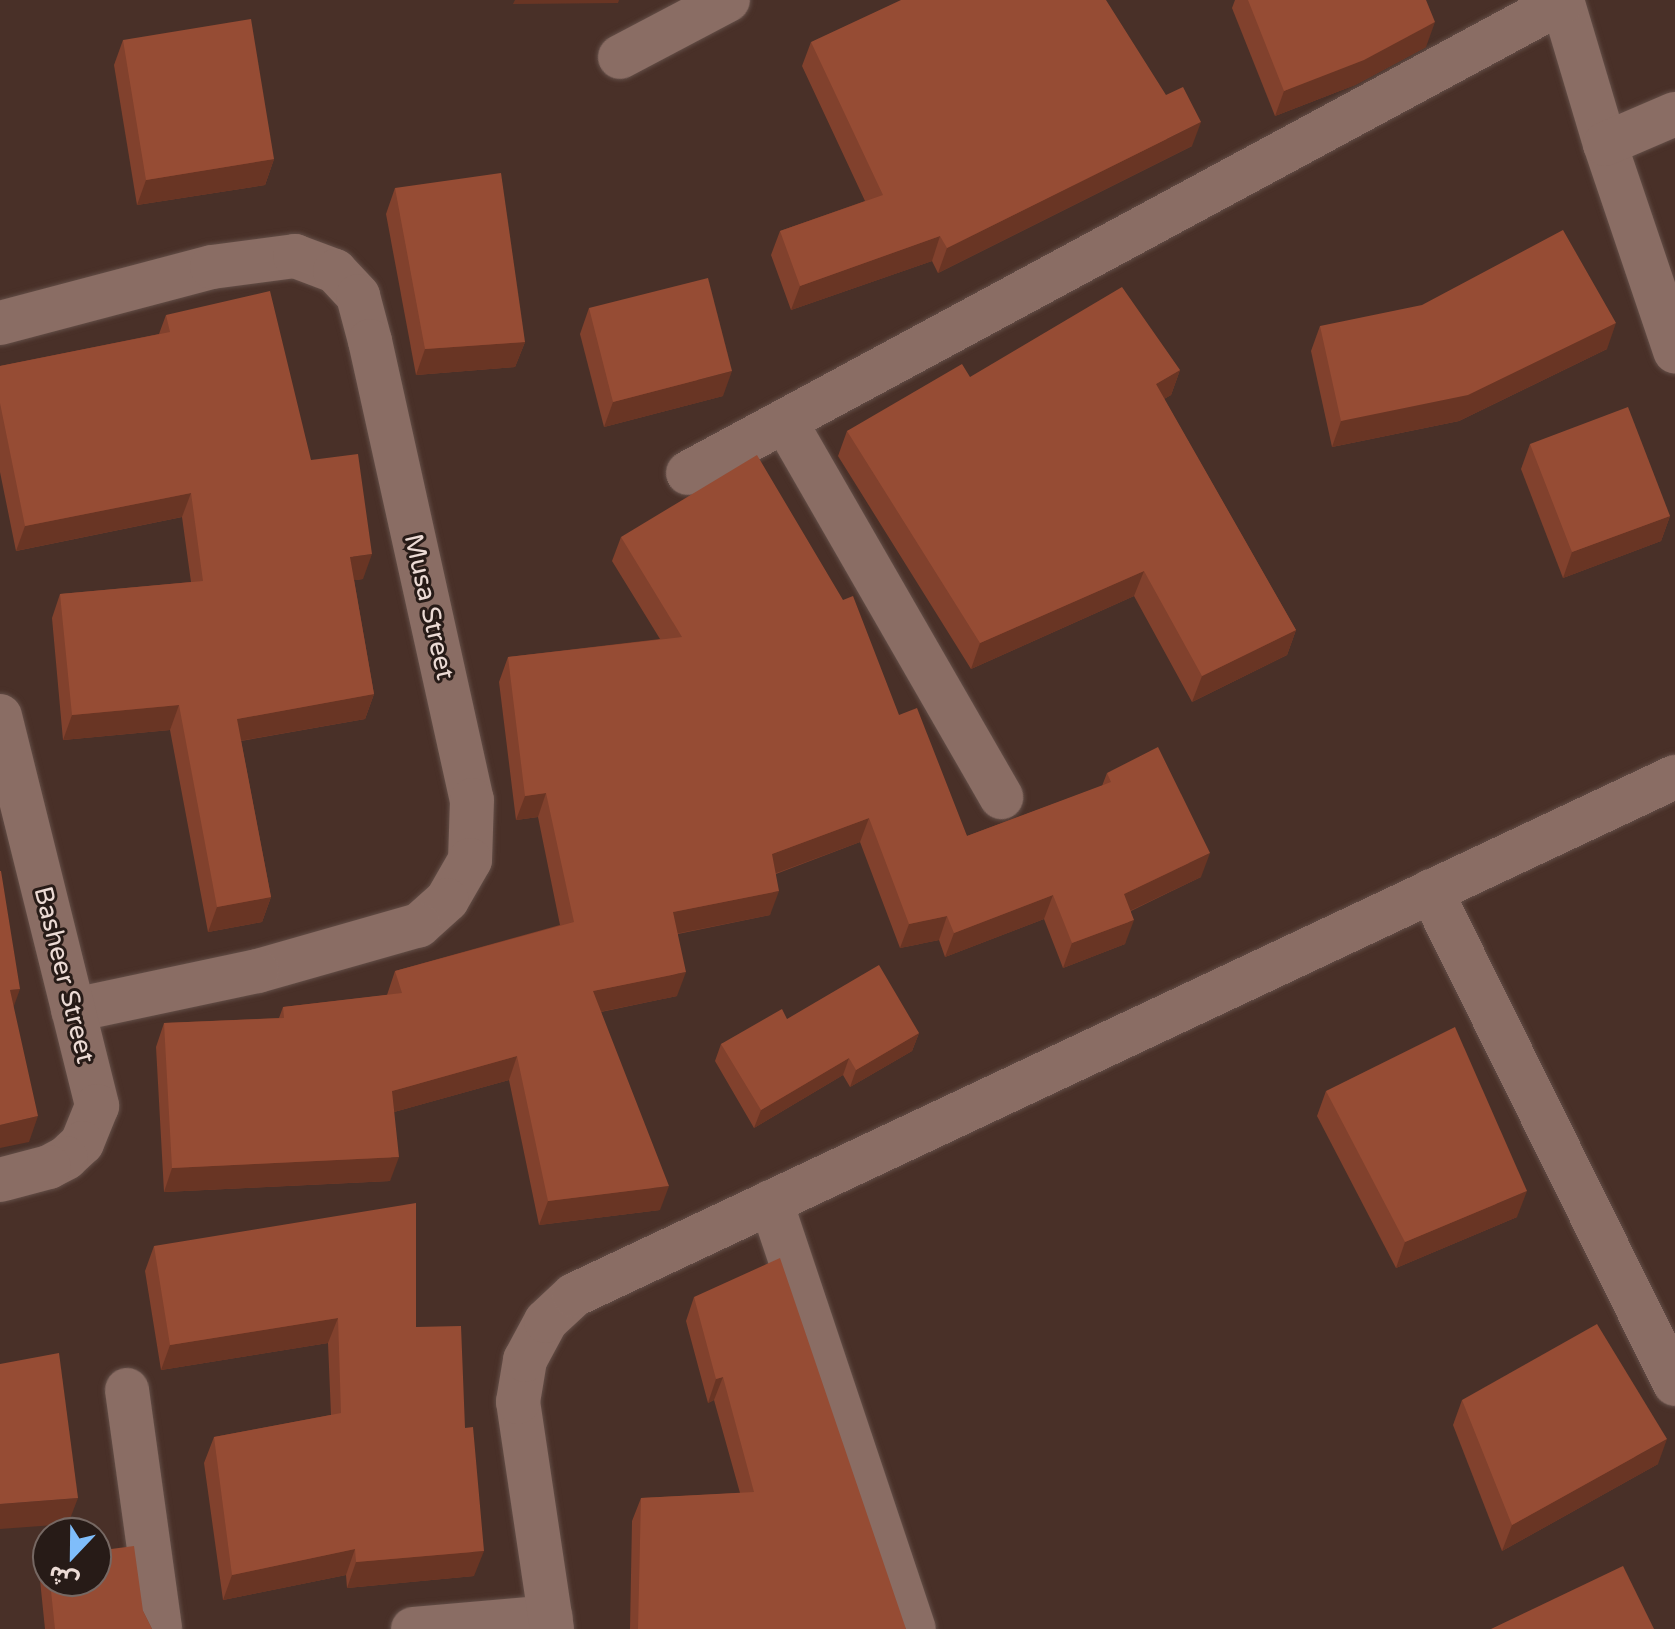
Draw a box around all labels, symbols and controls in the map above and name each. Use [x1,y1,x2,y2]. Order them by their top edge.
street label: Musa Street [397,531,461,683]
street label: Basheer Street [27,883,101,1067]
north arrow [32,1517,112,1597]
text: ش [45,1560,83,1595]

